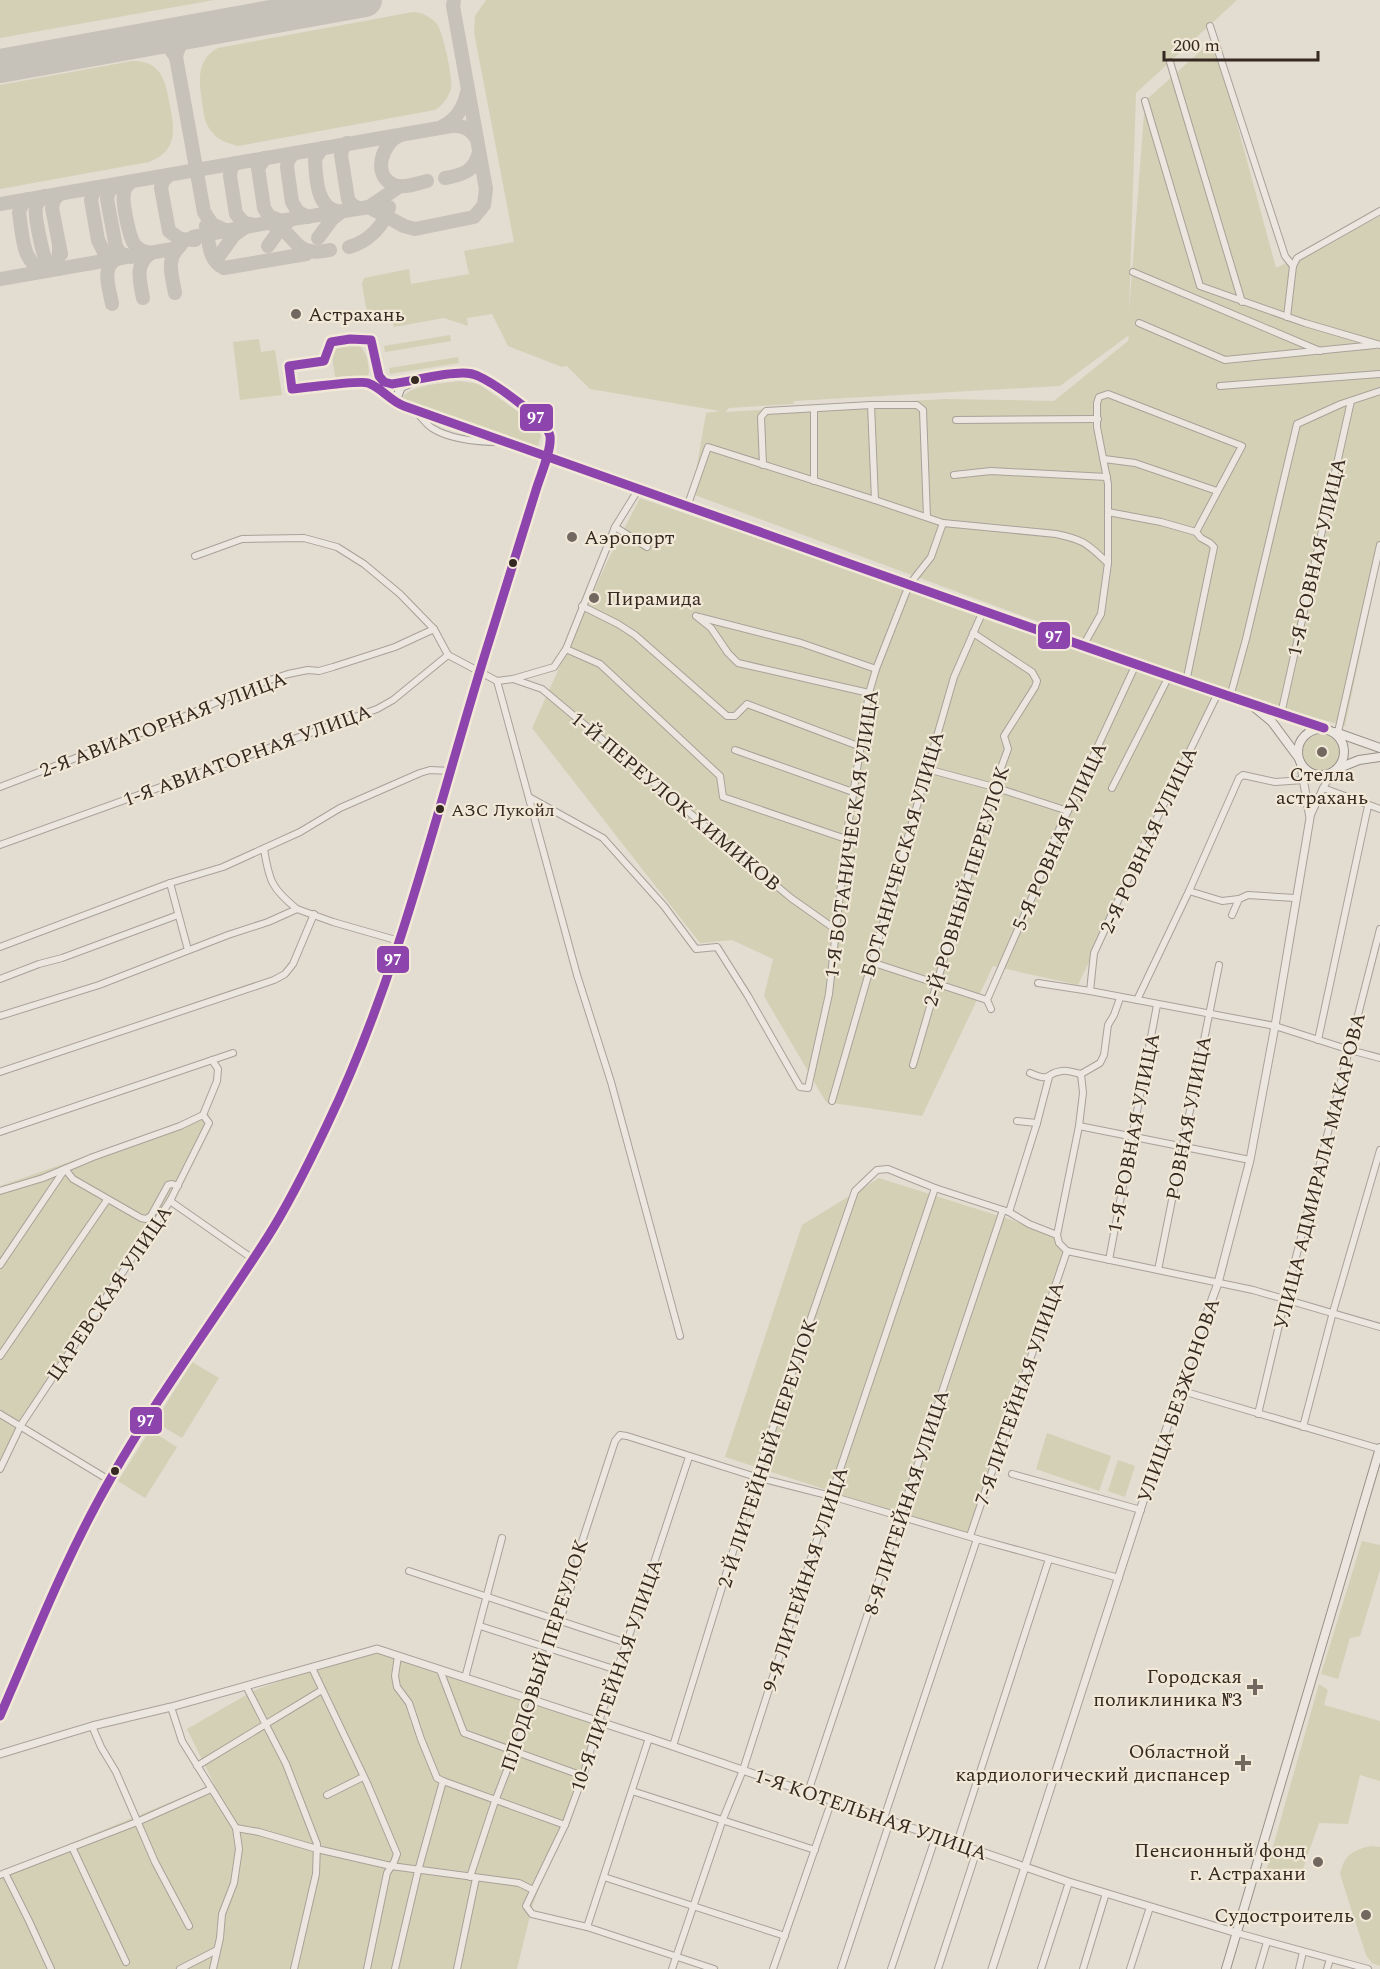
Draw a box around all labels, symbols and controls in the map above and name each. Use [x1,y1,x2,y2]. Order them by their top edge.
scale bar [1164,24,1318,62]
text: 200 m [1173,32,1220,59]
place label: Астрахань [308,300,405,330]
marker: Астрахань [289,307,303,321]
unlabelled marker [409,374,421,386]
line badge: 97 [519,403,554,432]
text: 97 [527,406,545,430]
street label: 1-Я РОВНАЯ УЛИЦА [1279,455,1354,660]
place label: Аэропорт [584,523,675,553]
marker: Аэропорт [565,530,579,544]
unlabelled marker [507,557,519,569]
place label: Пирамида [606,584,702,614]
marker: Пирамида [587,591,601,605]
line badge: 97 [1037,621,1071,650]
text: 97 [1045,625,1063,649]
street label: 2-Я АВИАТОРНАЯ УЛИЦА [36,664,291,786]
street label: 1-Я БОТАНИЧЕСКАЯ УЛИЦА [817,688,887,980]
street label: 1-Я АВИАТОРНАЯ УЛИЦА [119,697,376,815]
street label: 1-Й ПЕРЕУЛОК ХИМИКОВ [564,705,787,899]
street label: БОТАНИЧЕСКАЯ УЛИЦА [853,728,952,981]
street label: 5-Я РОВНАЯ УЛИЦА [1005,737,1115,935]
street label: 2-Я РОВНАЯ УЛИЦА [1092,742,1205,939]
marker: Стелла астрахань [1315,745,1329,759]
place label: Стелла астрахань [1276,760,1368,813]
street label: 2-Й РОВНЫЙ ПЕРЕУЛОК [916,762,1018,1010]
place label: АЗС Лукойл [451,797,555,824]
marker: АЗС Лукойл [434,803,446,815]
line badge: 97 [376,945,410,974]
text: 97 [384,948,402,972]
street label: УЛИЦА АДМИРАЛА МАКАРОВА [1266,1010,1374,1333]
street label: 1-Я РОВНАЯ УЛИЦА [1100,1031,1168,1236]
street label: РОВНАЯ УЛИЦА [1158,1033,1220,1203]
street label: ЦАРЕВСКАЯ УЛИЦА [40,1199,180,1388]
street label: 7-Я ЛИТЕЙНАЯ УЛИЦА [968,1277,1072,1509]
street label: УЛИЦА БЕЗЖОНОВА [1130,1294,1228,1507]
street label: 2-Й ЛИТЕЙНЫЙ ПЕРЕУЛОК [710,1314,826,1592]
street label: 8-Я ЛИТЕЙНАЯ УЛИЦА [856,1386,958,1619]
line badge: 97 [129,1406,163,1435]
text: 97 [137,1409,155,1433]
street label: 9-Я ЛИТЕЙНАЯ УЛИЦА [755,1463,857,1696]
unlabelled marker [109,1465,121,1477]
street label: ПЛОДОВЫЙ ПЕРЕУЛОК [493,1535,597,1775]
street label: 10-Я ЛИТЕЙНАЯ УЛИЦА [563,1555,671,1796]
place label: Городская поликлиника №3 [1093,1662,1242,1715]
marker: Городская поликлиника №3 [1246,1678,1264,1696]
place label: Областной кардиологический диспансер [955,1737,1230,1790]
marker: Областной кардиологический диспансер [1234,1754,1252,1772]
street label: 1-Я КОТЕЛЬНАЯ УЛИЦА [750,1761,991,1869]
place label: Пенсионный фонд г. Астрахани [1134,1836,1306,1889]
marker: Пенсионный фонд г. Астрахани [1311,1855,1325,1869]
place label: Судостроитель [1214,1901,1354,1931]
marker: Судостроитель [1359,1908,1373,1922]

